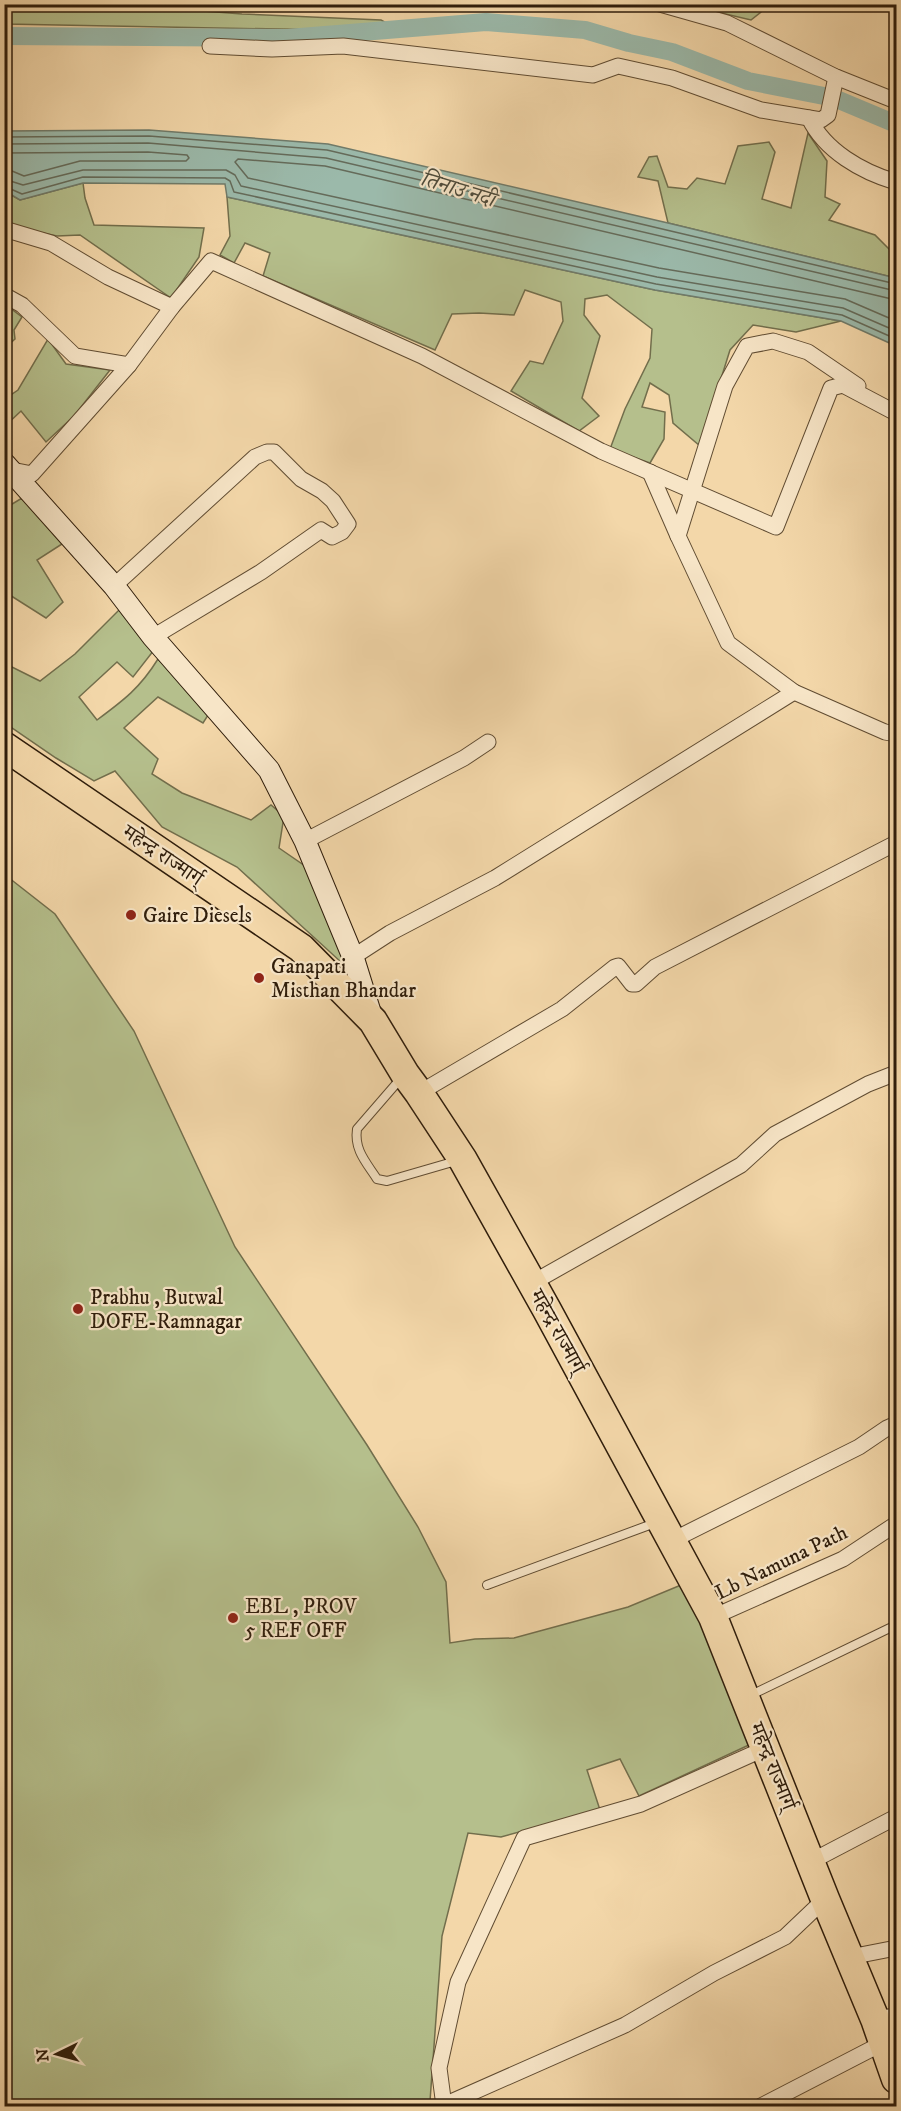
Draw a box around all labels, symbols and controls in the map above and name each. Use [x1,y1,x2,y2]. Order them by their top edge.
water label: तिनाउ नदी [417,165,502,215]
street label: महेन्द्र राज्मार्ग् [116,819,210,894]
place label: Gaire Diesels [143,903,252,929]
marker: Gaire Diesels [124,908,138,922]
place label: Ganapati Misthan Bhandar [271,954,416,1004]
marker: Ganapati Misthan Bhandar [252,971,266,985]
street label: महेन्द्र राज्मार्ग् [523,1284,592,1381]
place label: Prabhu , Butwal DOFE-Ramnagar [90,1285,242,1335]
marker: Prabhu , Butwal DOFE-Ramnagar [71,1302,85,1316]
street label: Lb Namuna Path [711,1520,852,1606]
place label: EBL , PROV 5 REF OFF [245,1594,357,1644]
marker: EBL , PROV 5 REF OFF [226,1611,240,1625]
street label: महेन्द्र राज्मार्ग् [742,1718,803,1817]
north arrow [27,2024,87,2084]
text: N [33,2048,54,2063]

